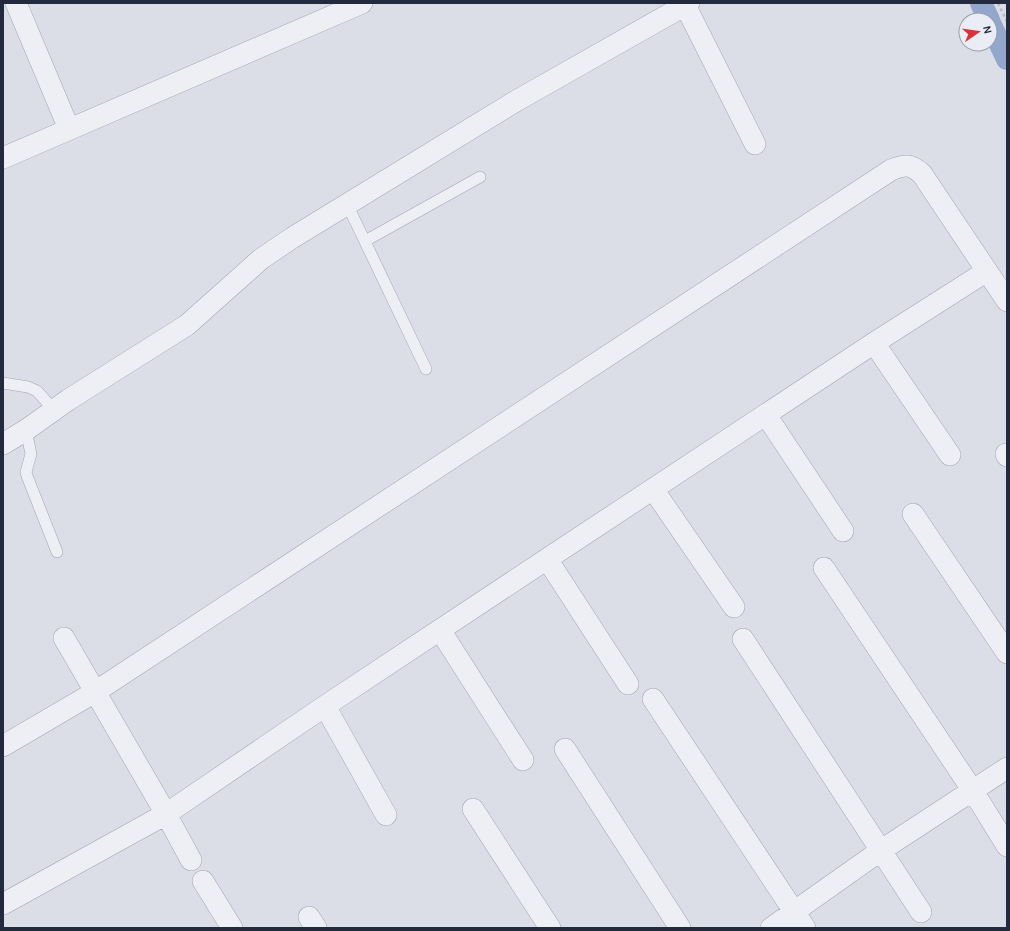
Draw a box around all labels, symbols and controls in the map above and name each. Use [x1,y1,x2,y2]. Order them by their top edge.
north arrow [958,12,998,52]
text: N [980,25,994,35]

